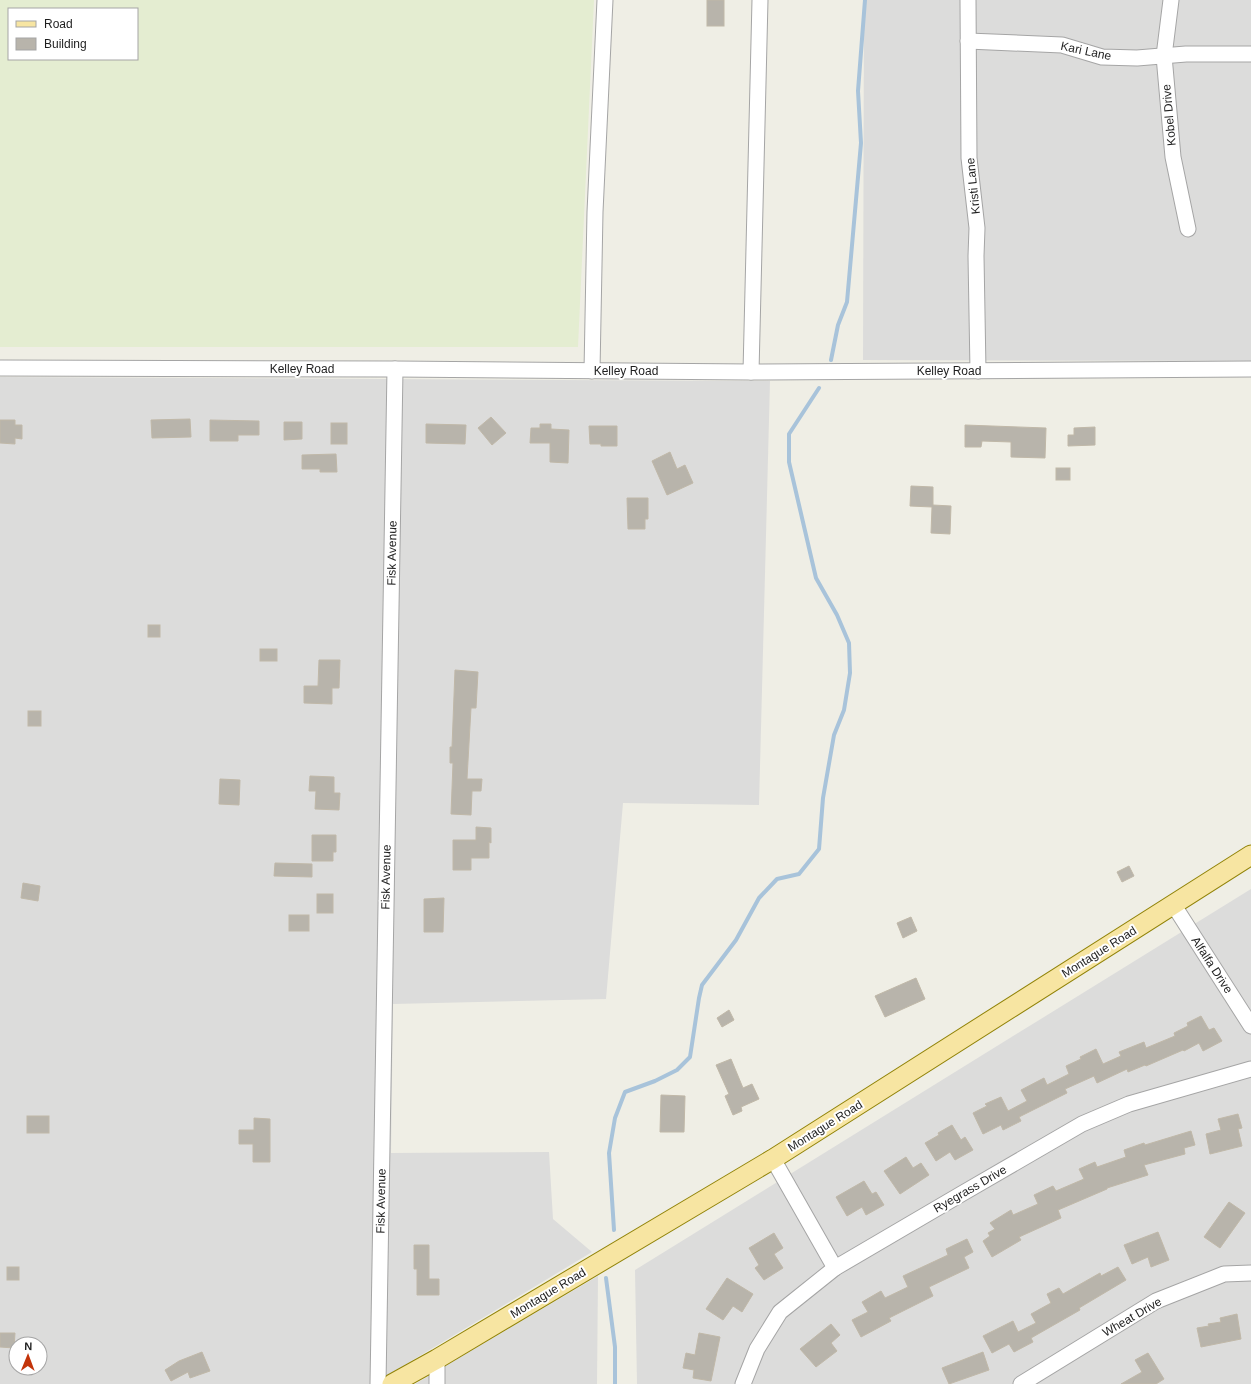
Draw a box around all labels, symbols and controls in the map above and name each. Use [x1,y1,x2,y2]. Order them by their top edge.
legend [8,8,138,60]
text: Road [44,17,73,31]
text: Building [44,37,87,51]
street label: Kari Lane [1059,39,1113,63]
street label: Kobel Drive [1159,83,1179,147]
street label: Kristi Lane [963,157,983,215]
street label: Kelley Road [270,362,334,376]
street label: Kelley Road [594,364,658,378]
street label: Kelley Road [917,364,981,378]
street label: Fisk Avenue [384,520,400,586]
street label: Fisk Avenue [378,844,394,910]
street label: Montague Road [1059,923,1139,981]
street label: Alfalfa Drive [1189,934,1236,996]
street label: Montague Road [785,1097,865,1155]
street label: Ryegrass Drive [931,1162,1009,1216]
street label: Fisk Avenue [373,1168,389,1234]
street label: Montague Road [508,1265,588,1321]
street label: Wheat Drive [1100,1294,1164,1340]
north arrow [8,1336,48,1376]
text: N [24,1340,32,1352]

